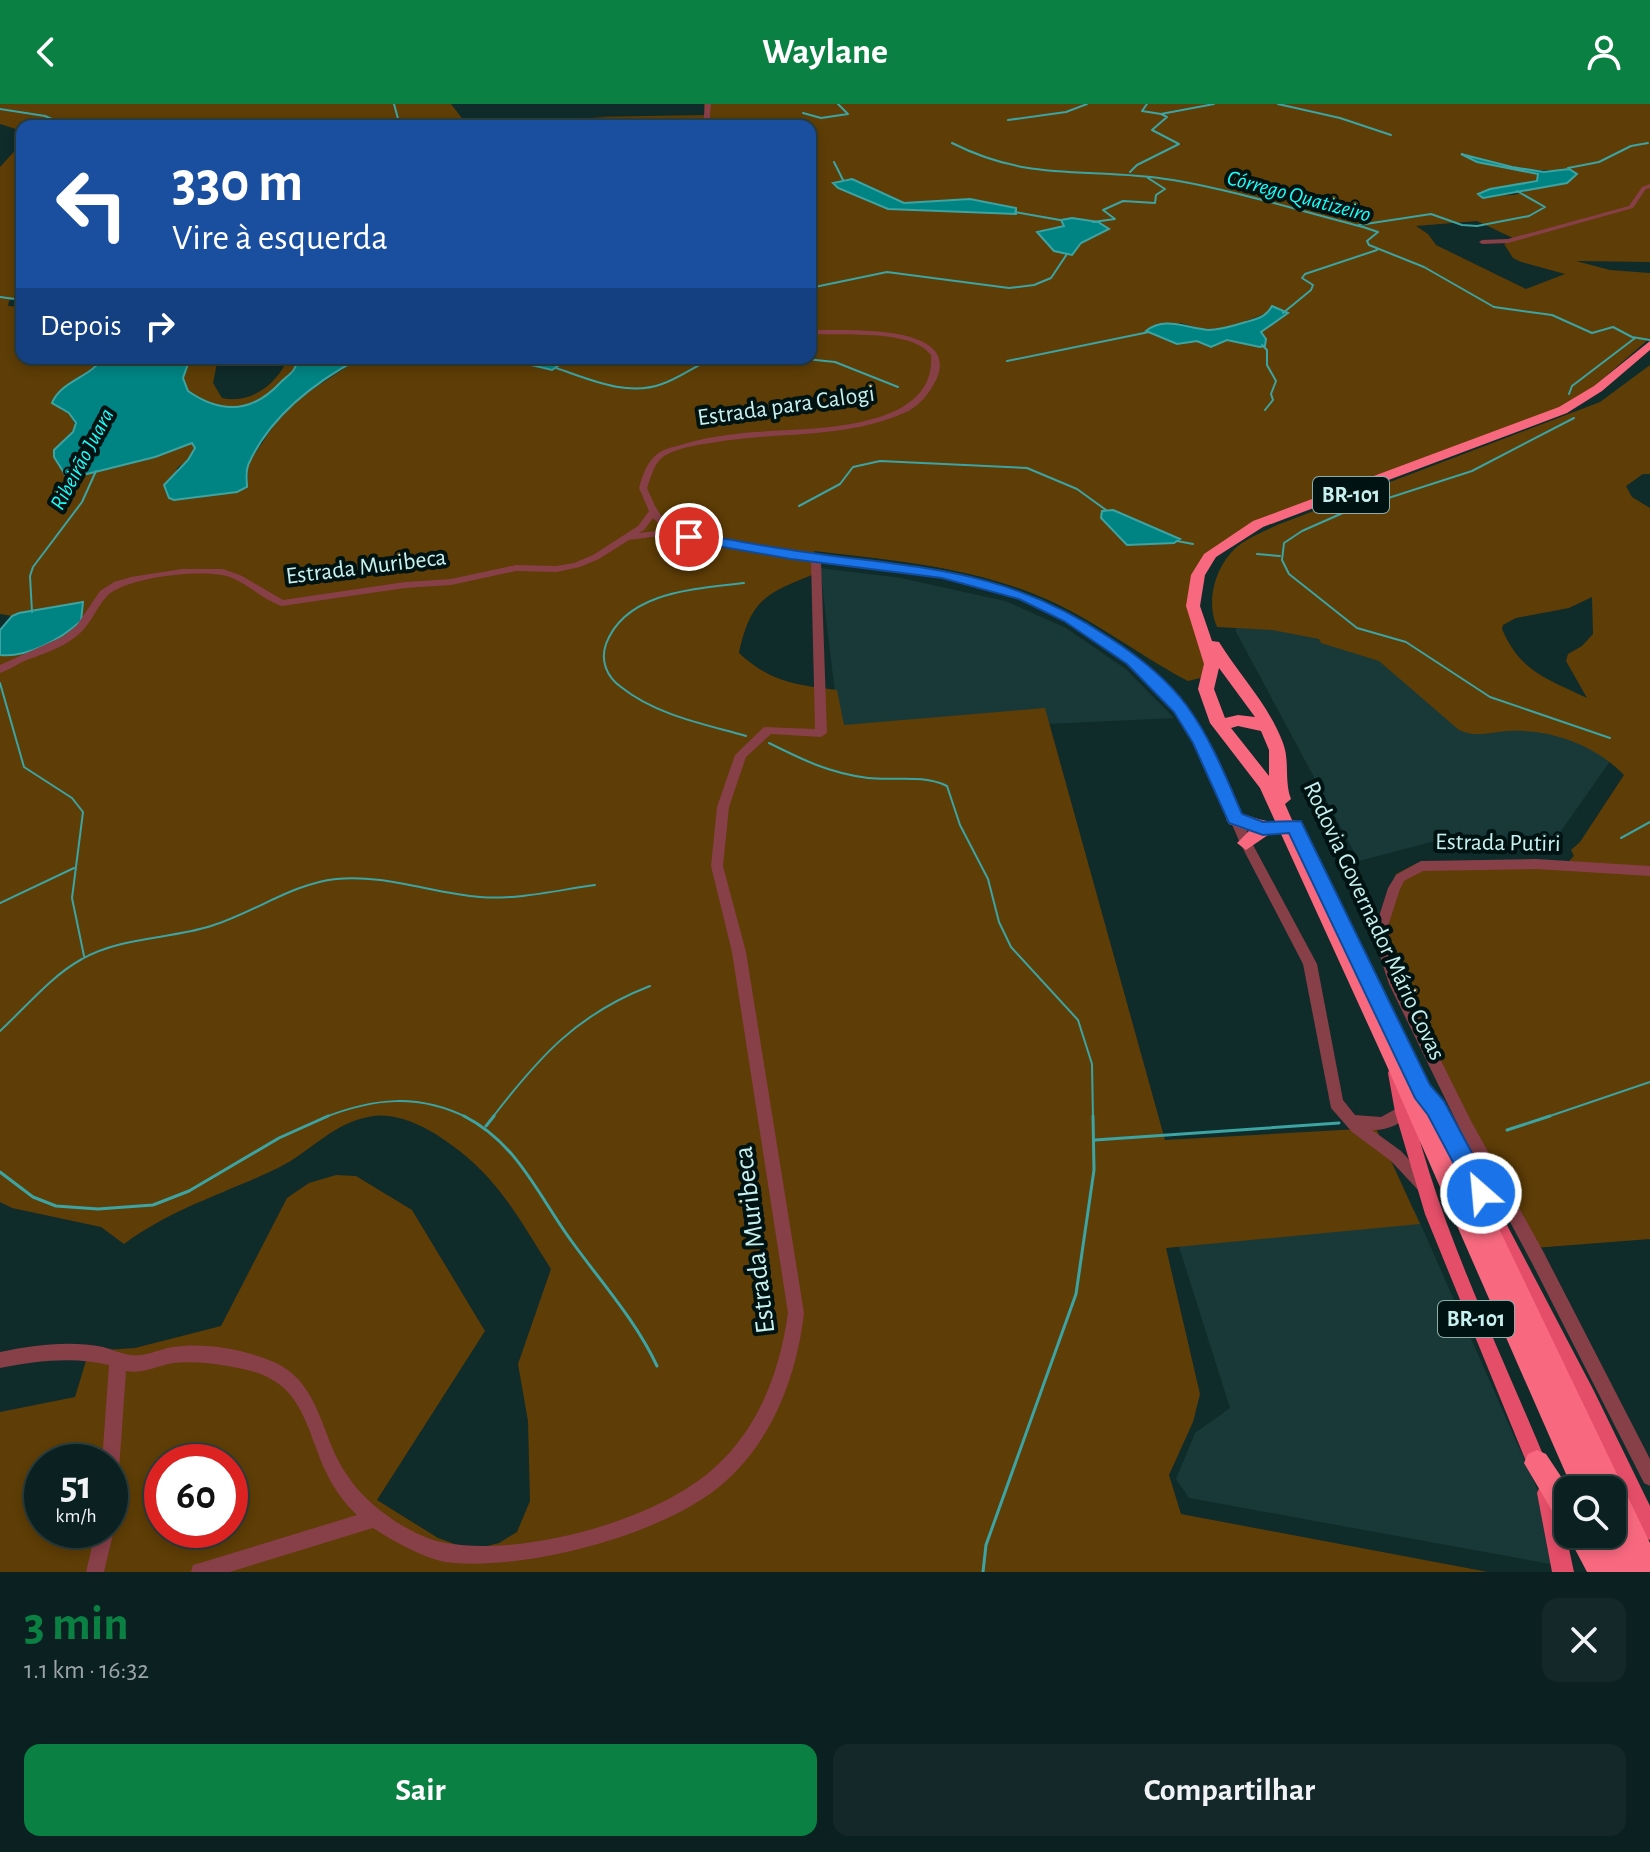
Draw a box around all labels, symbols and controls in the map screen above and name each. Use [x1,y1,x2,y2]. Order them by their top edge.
icon: back [24,30,68,74]
icon: person [1582,30,1626,74]
text: Waylane [762,34,888,70]
icon: left [40,152,144,256]
text: 330 m [172,155,303,211]
water label: Córrego Quatizeiro [1225,166,1373,226]
text: Vire à esquerda [172,220,388,256]
icon: right [138,304,182,348]
text: Depois [40,311,122,341]
street label: Estrada para Calogi [696,382,876,430]
water label: Ribeirão Juara [46,405,118,513]
road number: BR-101 [1313,477,1389,513]
pin [655,503,723,571]
icon: arrive [667,515,711,559]
street label: Estrada Muribeca [284,545,448,589]
street label: Rodovia Governador Mário Covas [1299,778,1449,1064]
street label: Estrada Putiri [1435,830,1561,856]
street label: Estrada Muribeca [730,1145,780,1335]
position arrow [1439,1151,1523,1235]
road number: BR-101 [1438,1301,1514,1337]
speed limit sign: 60 [144,1444,248,1548]
text: 51 [60,1466,92,1506]
map controls [1554,1476,1626,1548]
button: search [1554,1476,1626,1548]
text: km/h [55,1506,97,1526]
button: close [1542,1598,1626,1682]
text: 3 min [24,1601,129,1649]
text: 1.1 km · 16:32 [24,1657,149,1683]
button: Sair [24,1744,817,1836]
button: Compartilhar [833,1744,1626,1836]

